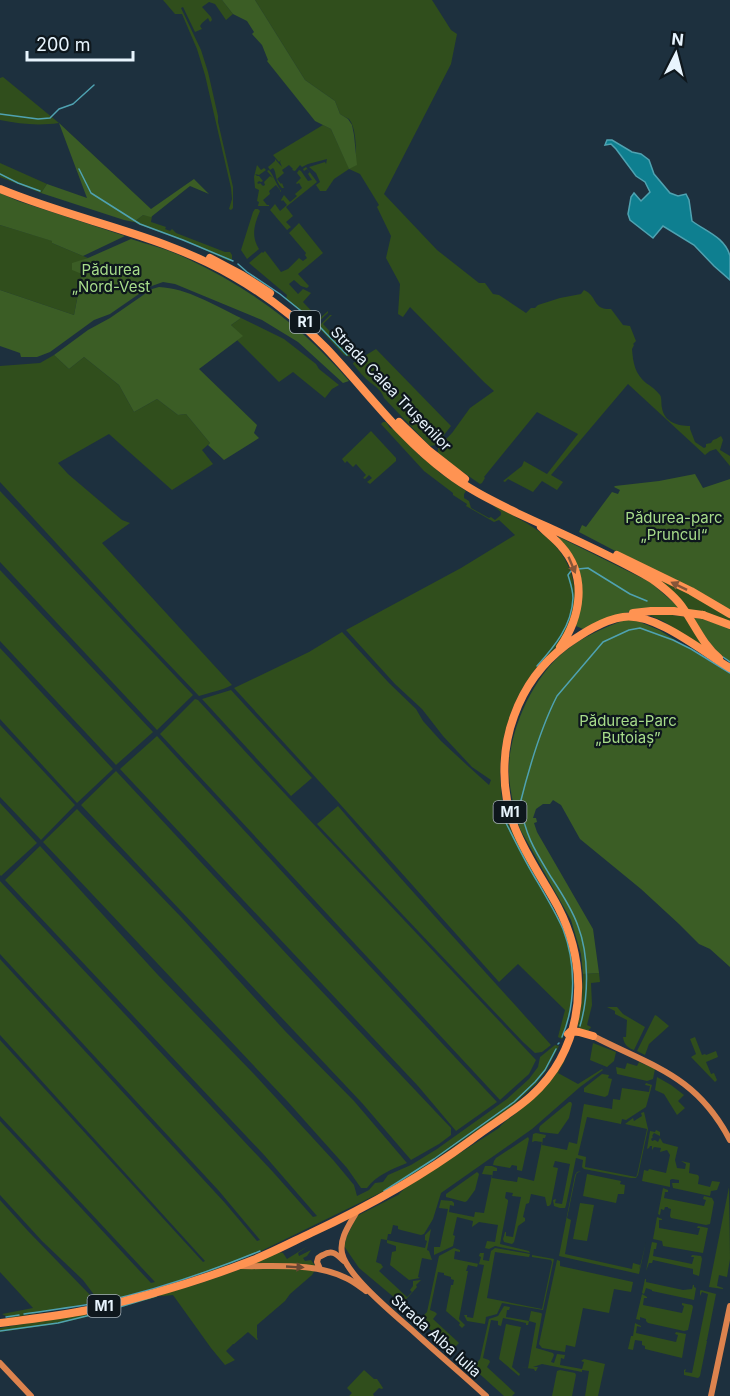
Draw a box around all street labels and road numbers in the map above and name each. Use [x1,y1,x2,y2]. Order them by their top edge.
road number: R1 [290,311,320,333]
street label: Strada Calea Trușenilor [327,322,456,455]
road number: M1 [494,801,526,823]
street label: Strada Alba Iulia [387,1290,485,1381]
road number: M1 [88,1295,120,1317]

